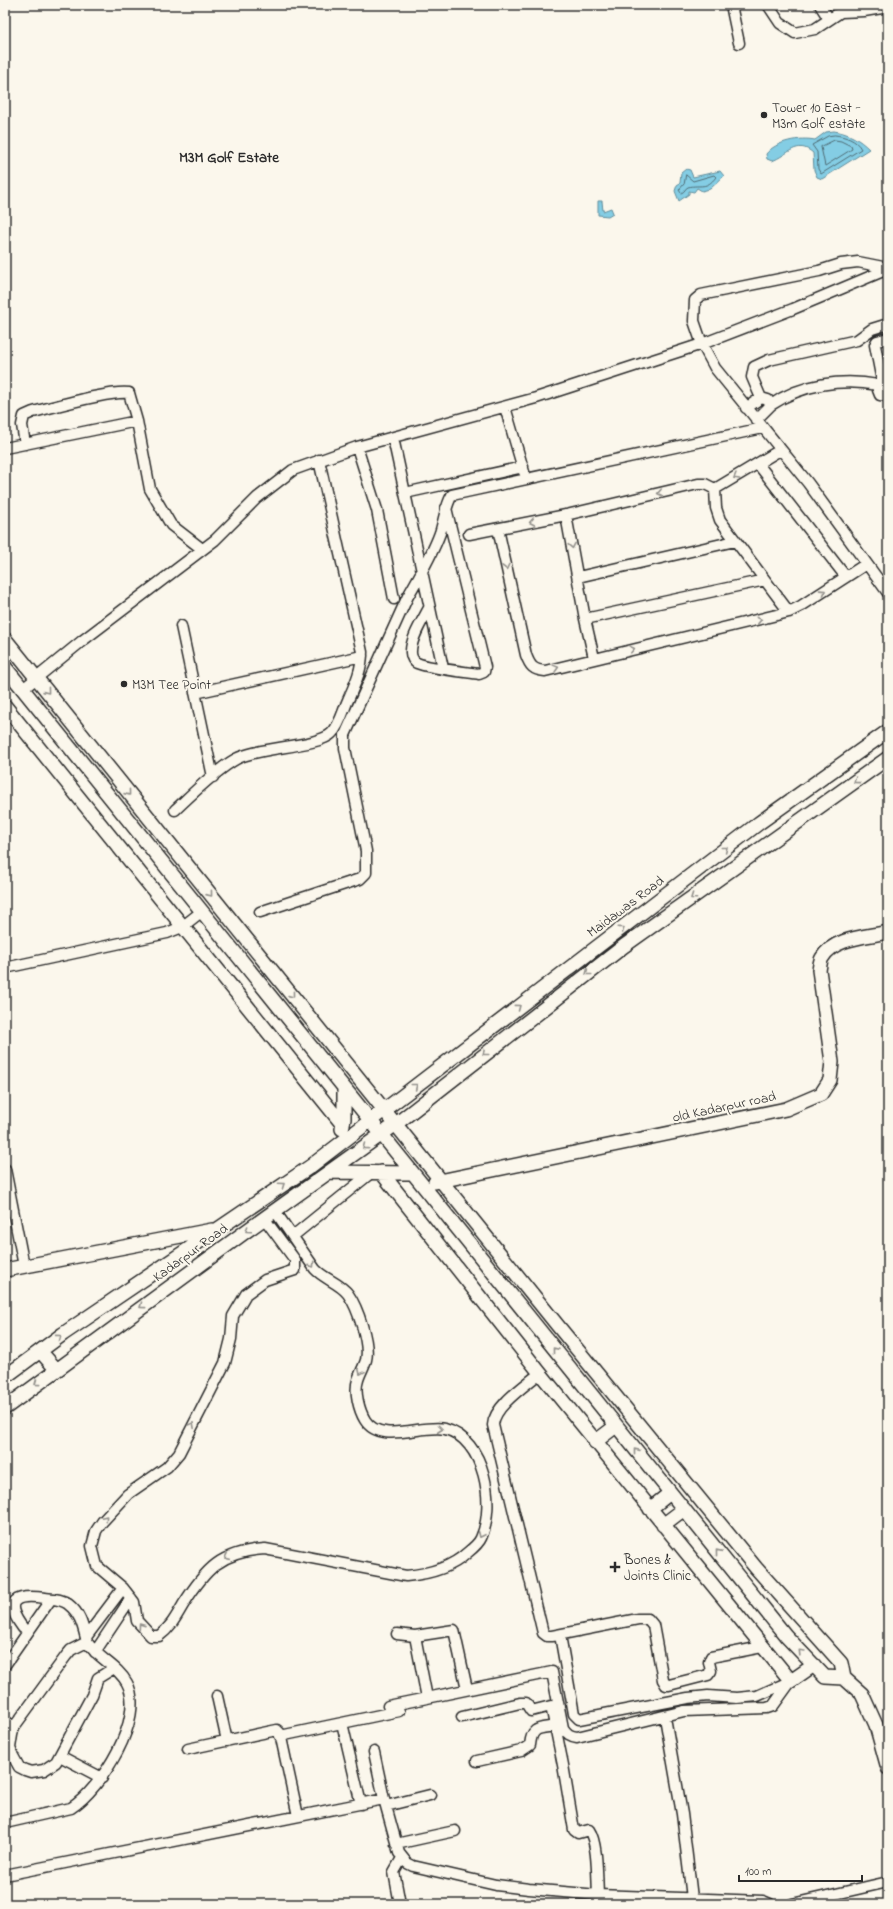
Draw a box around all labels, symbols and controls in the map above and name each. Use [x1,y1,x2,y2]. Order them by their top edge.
place label: Tower 10 East - M3m Golf estate [772,98,866,135]
marker: Tower 10 East - M3m Golf estate [759,110,769,120]
district label: M3M Golf Estate [179,147,280,169]
one-way arrow [732,472,740,479]
one-way arrow [657,488,664,497]
one-way arrow [529,517,535,525]
one-way arrow [567,543,576,549]
one-way arrow [502,563,510,570]
one-way arrow [819,589,826,597]
one-way arrow [755,617,762,625]
one-way arrow [628,645,635,654]
one-way arrow [553,664,560,672]
place label: M3M Tee Point [132,675,211,696]
marker: M3M Tee Point [119,679,129,689]
one-way arrow [43,687,50,694]
one-way arrow [854,776,861,783]
one-way arrow [124,788,131,795]
one-way arrow [721,847,728,854]
street label: Maidawas Road [583,871,669,943]
one-way arrow [205,890,212,897]
one-way arrow [691,892,698,899]
one-way arrow [618,926,625,933]
one-way arrow [586,969,593,976]
one-way arrow [287,990,294,997]
one-way arrow [514,1005,521,1012]
one-way arrow [483,1048,490,1055]
one-way arrow [410,1084,417,1091]
street label: old Kadarpur road [671,1086,778,1129]
one-way arrow [362,1142,369,1150]
one-way arrow [278,1183,285,1190]
street label: Kadarpur Road [149,1219,233,1288]
one-way arrow [245,1225,252,1232]
one-way arrow [307,1260,314,1267]
one-way arrow [140,1302,147,1309]
one-way arrow [54,1335,61,1342]
one-way arrow [552,1347,559,1354]
one-way arrow [358,1368,366,1375]
one-way arrow [35,1378,42,1385]
one-way arrow [188,1422,195,1429]
one-way arrow [437,1425,443,1434]
one-way arrow [634,1448,641,1455]
one-way arrow [101,1516,108,1523]
one-way arrow [478,1532,486,1539]
one-way arrow [716,1549,723,1557]
place label: Bones & Joints Clinic [623,1550,692,1587]
one-way arrow [224,1552,231,1560]
marker: Bones & Joints Clinic [609,1561,621,1573]
one-way arrow [138,1623,146,1630]
one-way arrow [798,1649,806,1657]
scale bar [739,1857,862,1883]
text: 100 m [745,1863,772,1881]

